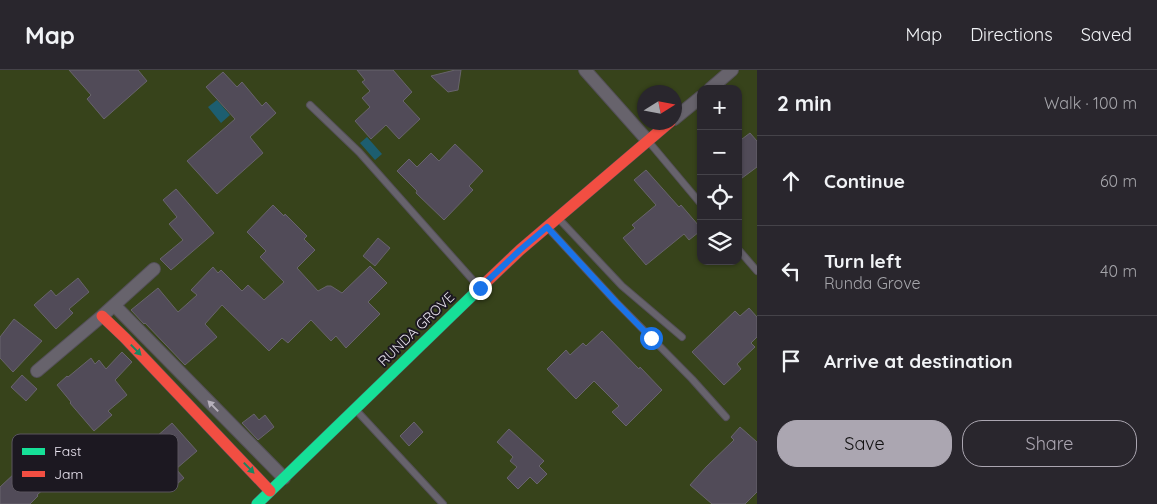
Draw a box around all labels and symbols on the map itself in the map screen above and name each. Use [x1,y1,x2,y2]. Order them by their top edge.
north arrow [637,85,682,130]
route end [469,277,492,300]
street label: RUNDA GROVE [374,288,458,370]
route start [640,327,663,350]
one-way arrow [130,344,142,356]
one-way arrow [207,400,219,412]
legend [12,434,178,492]
text: Fast [54,442,82,460]
one-way arrow [242,462,254,474]
text: Jam [54,465,83,483]

